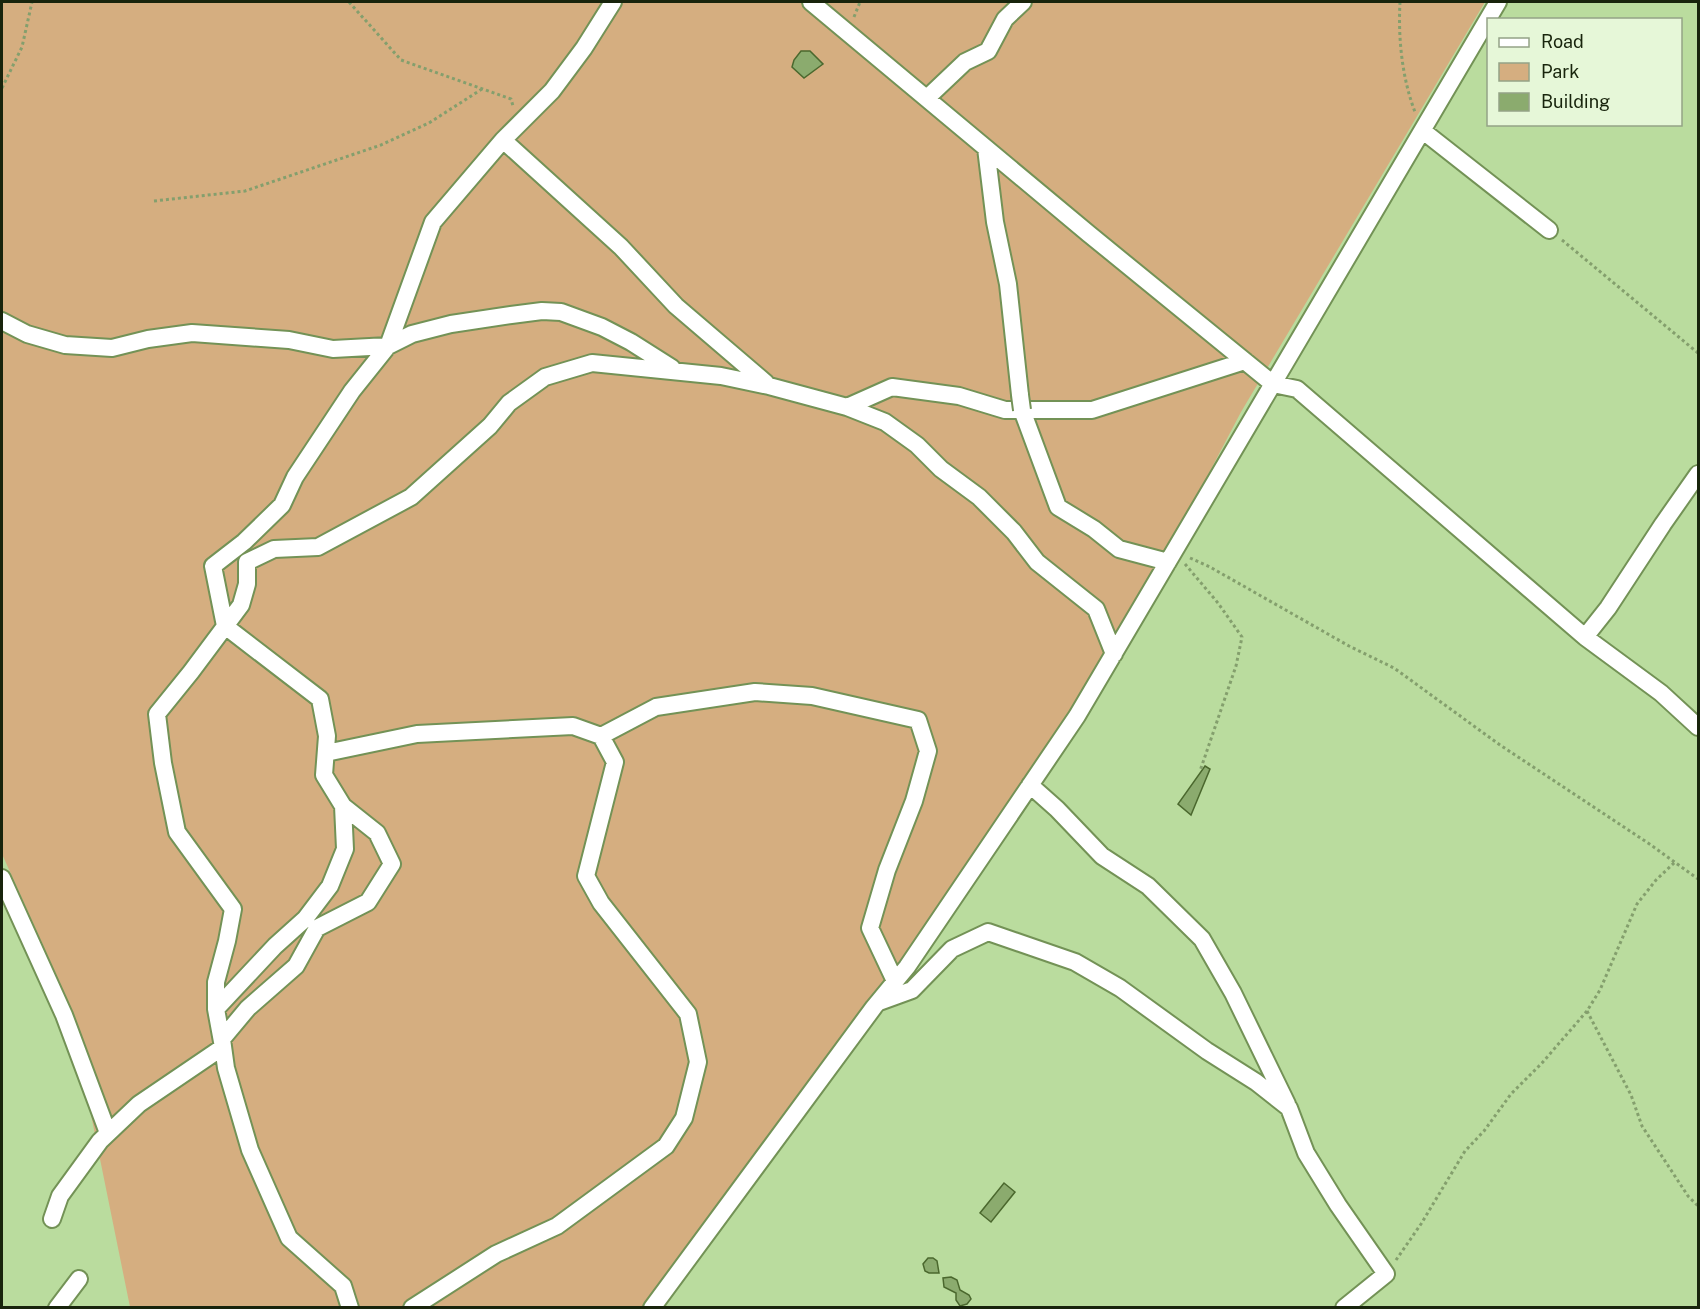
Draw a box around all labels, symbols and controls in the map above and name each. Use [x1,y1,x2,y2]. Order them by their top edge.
legend [1487,18,1682,126]
text: Road [1541,31,1584,52]
text: Park [1541,61,1579,82]
text: Building [1541,91,1610,112]

